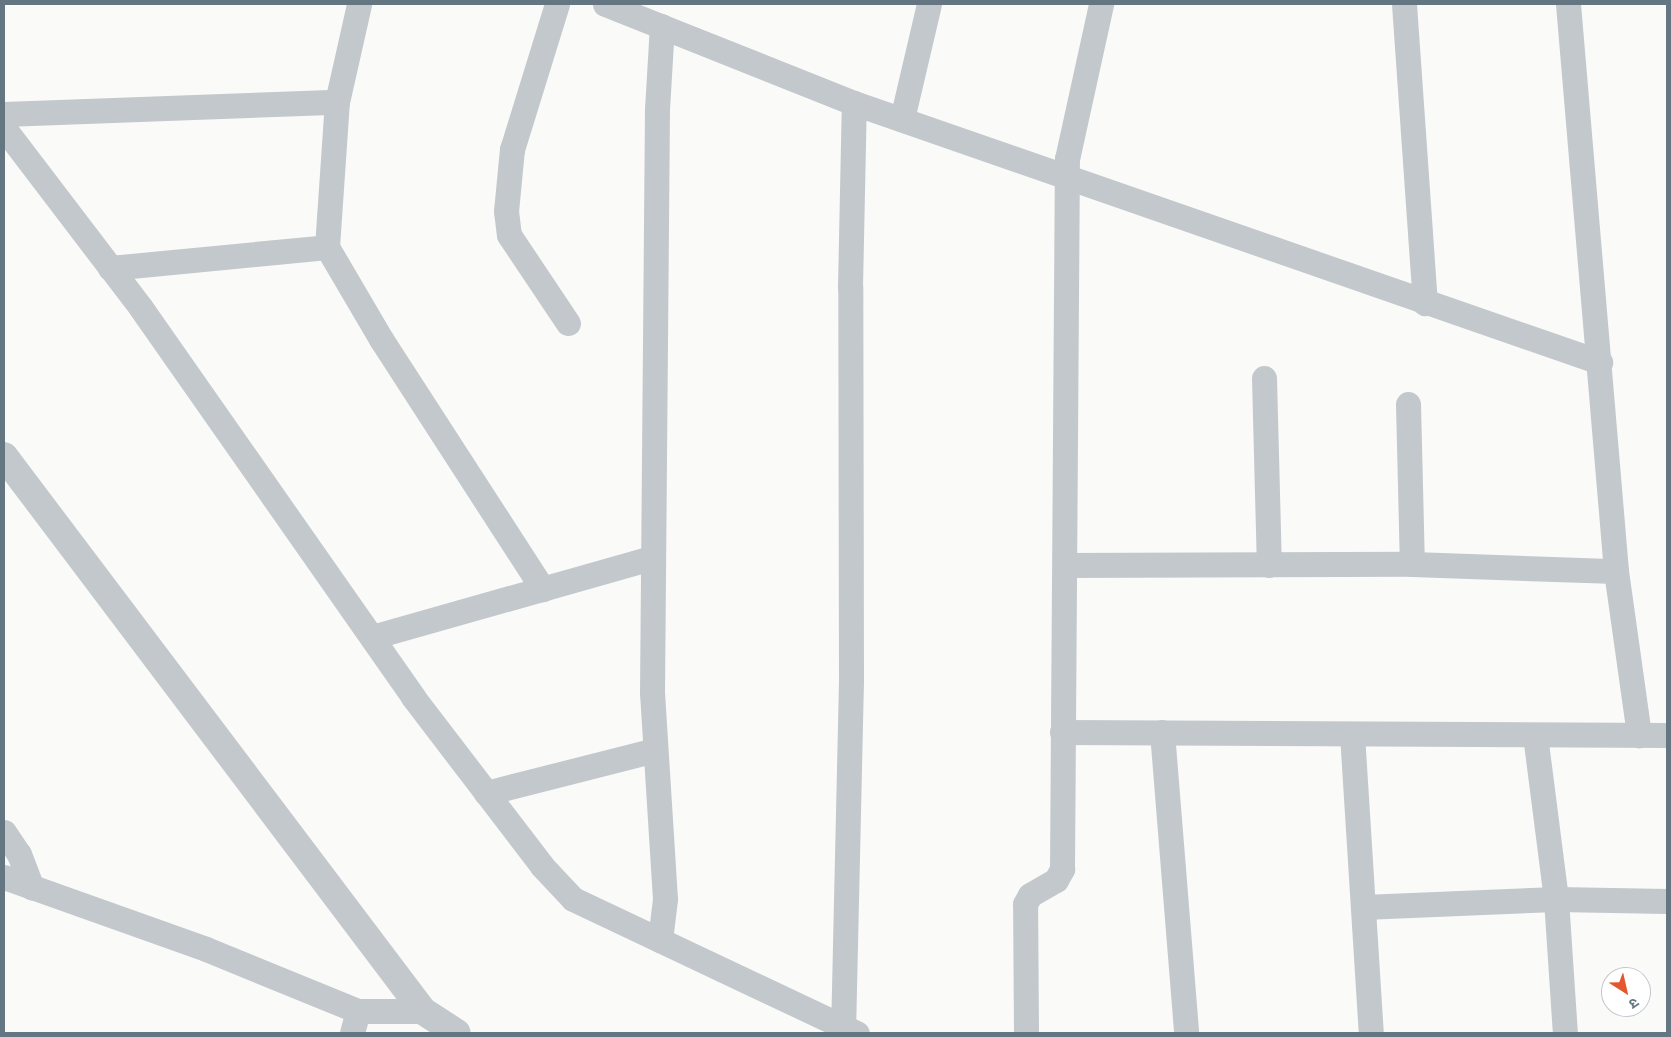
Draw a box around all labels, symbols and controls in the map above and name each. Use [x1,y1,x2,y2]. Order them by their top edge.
north arrow [1601,967,1651,1017]
text: उ [1626,995,1642,1012]

